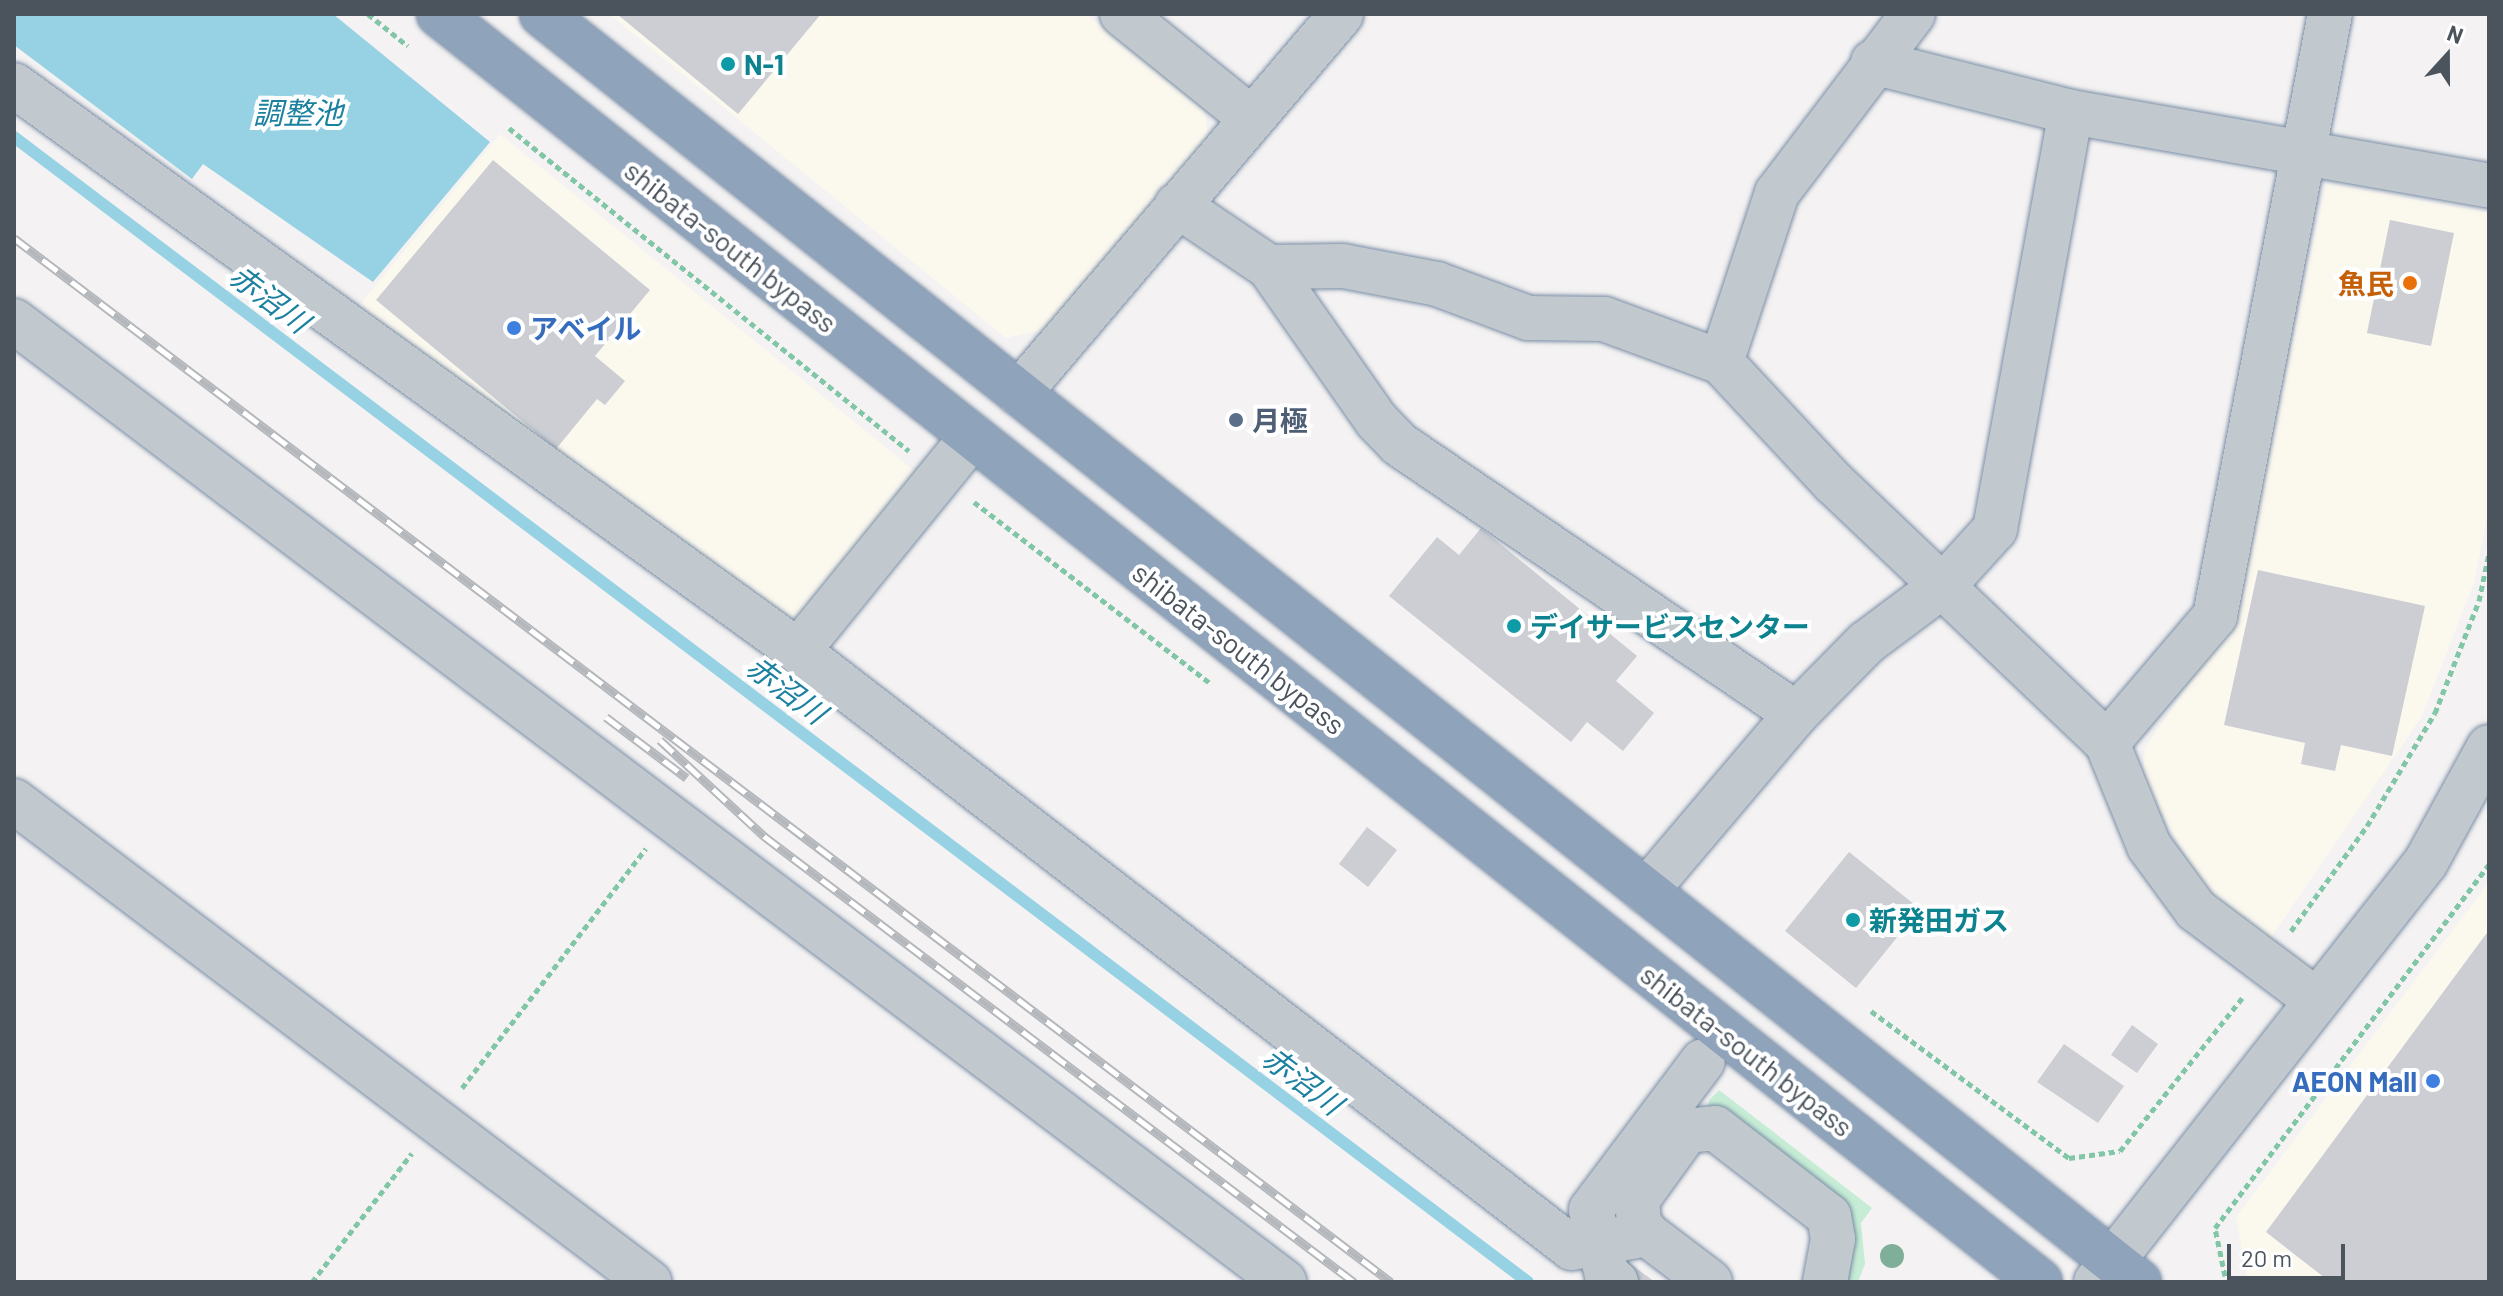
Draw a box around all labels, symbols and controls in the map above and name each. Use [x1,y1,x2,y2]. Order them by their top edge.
north arrow [2407,16,2487,96]
text: N [2444,19,2467,48]
place label: N-1 [744,47,784,81]
marker: N-1 [719,55,737,73]
water label: 調整池 [253,94,343,130]
street label: shibata-south bypass [618,153,844,339]
water label: 赤沼川 [223,257,317,339]
place label: 魚民 [2338,266,2394,300]
marker: 魚民 [2401,274,2419,292]
place label: アベイル [530,311,642,345]
marker: アベイル [505,319,523,337]
place label: 月極 [1252,403,1308,437]
marker: 月極 [1227,411,1245,429]
street label: shibata-south bypass [1126,555,1352,741]
place label: デイサービスセンター [1530,609,1810,643]
marker: デイサービスセンター [1505,617,1523,635]
water label: 赤沼川 [740,648,834,730]
place label: 新発田ガス [1869,903,2009,937]
marker: 新発田ガス [1844,911,1862,929]
street label: shibata-south bypass [1634,957,1860,1143]
water label: 赤沼川 [1256,1039,1350,1121]
place label: AEON Mall [2292,1064,2417,1098]
marker: AEON Mall [2424,1072,2442,1090]
scale bar [2231,1228,2349,1278]
text: 20 m [2241,1243,2292,1272]

